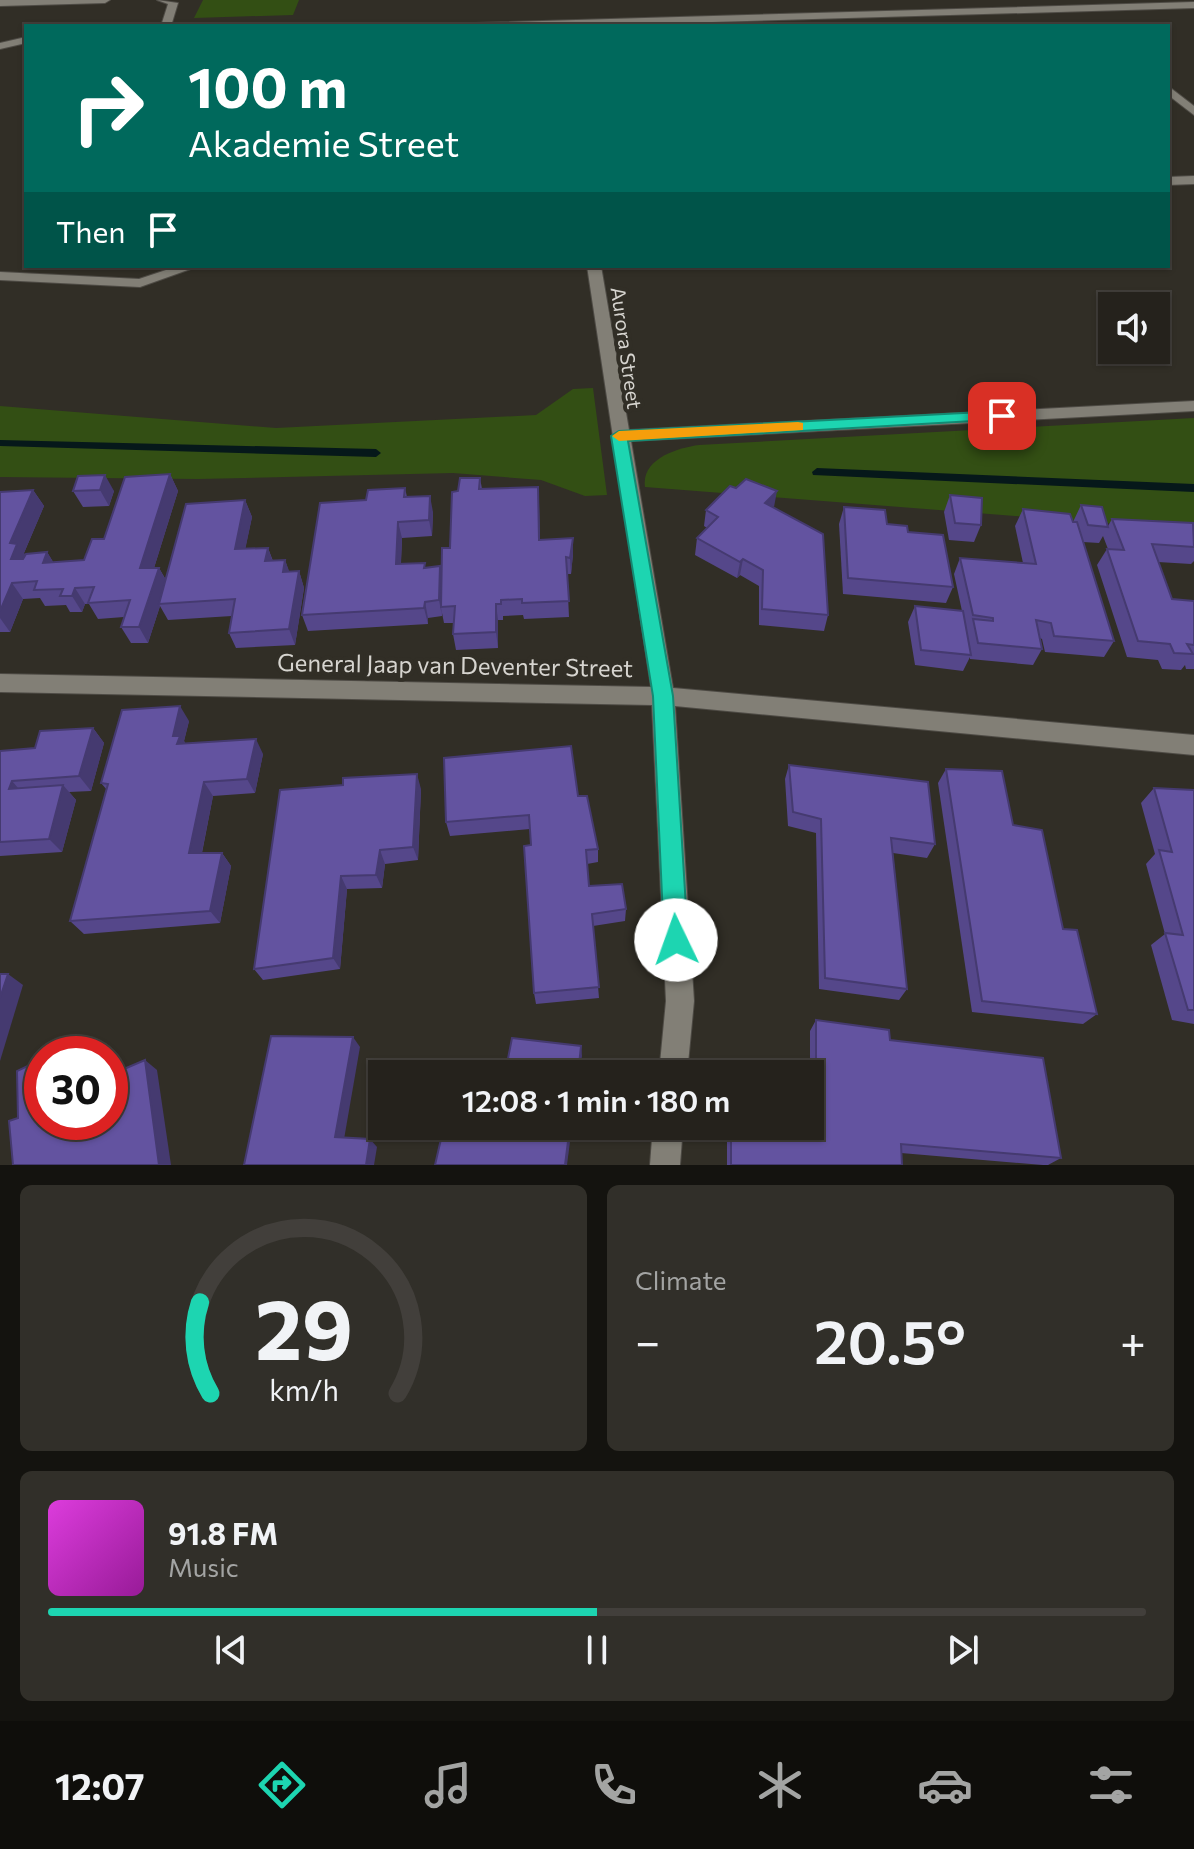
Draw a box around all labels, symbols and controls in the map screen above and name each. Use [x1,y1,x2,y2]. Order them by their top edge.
text: 100 m [188,51,347,120]
icon: right [56,56,160,160]
text: Akademie Street [188,120,459,164]
icon: arrive [141,208,185,252]
text: Then [56,212,125,249]
street label: Aurora Street [607,285,647,410]
map controls [1098,292,1170,364]
button: sound [1098,292,1170,364]
pin [968,382,1036,450]
icon: arrive [980,394,1024,438]
street label: General Jaap van Deventer Street [277,647,633,682]
position arrow [634,898,718,982]
speed limit sign: 30 [24,1036,128,1140]
text: 12:08 · 1 min · 180 m [462,1081,730,1118]
text: Climate [635,1264,727,1295]
text: 29 [254,1275,353,1377]
text: 20.5° [814,1303,966,1376]
text: − [635,1313,660,1367]
text: + [1120,1313,1146,1367]
text: km/h [269,1372,338,1407]
text: 91.8 FM [168,1514,278,1551]
text: Music [168,1551,239,1582]
icon: previous [209,1628,253,1672]
icon: pause [575,1628,619,1672]
icon: next [941,1628,985,1672]
icon: directions [254,1757,310,1813]
icon: music [420,1757,476,1813]
icon: phone [586,1757,642,1813]
icon: climate [752,1757,808,1813]
icon: car [917,1757,973,1813]
icon: filters [1083,1757,1139,1813]
text: 12:07 [55,1763,145,1807]

